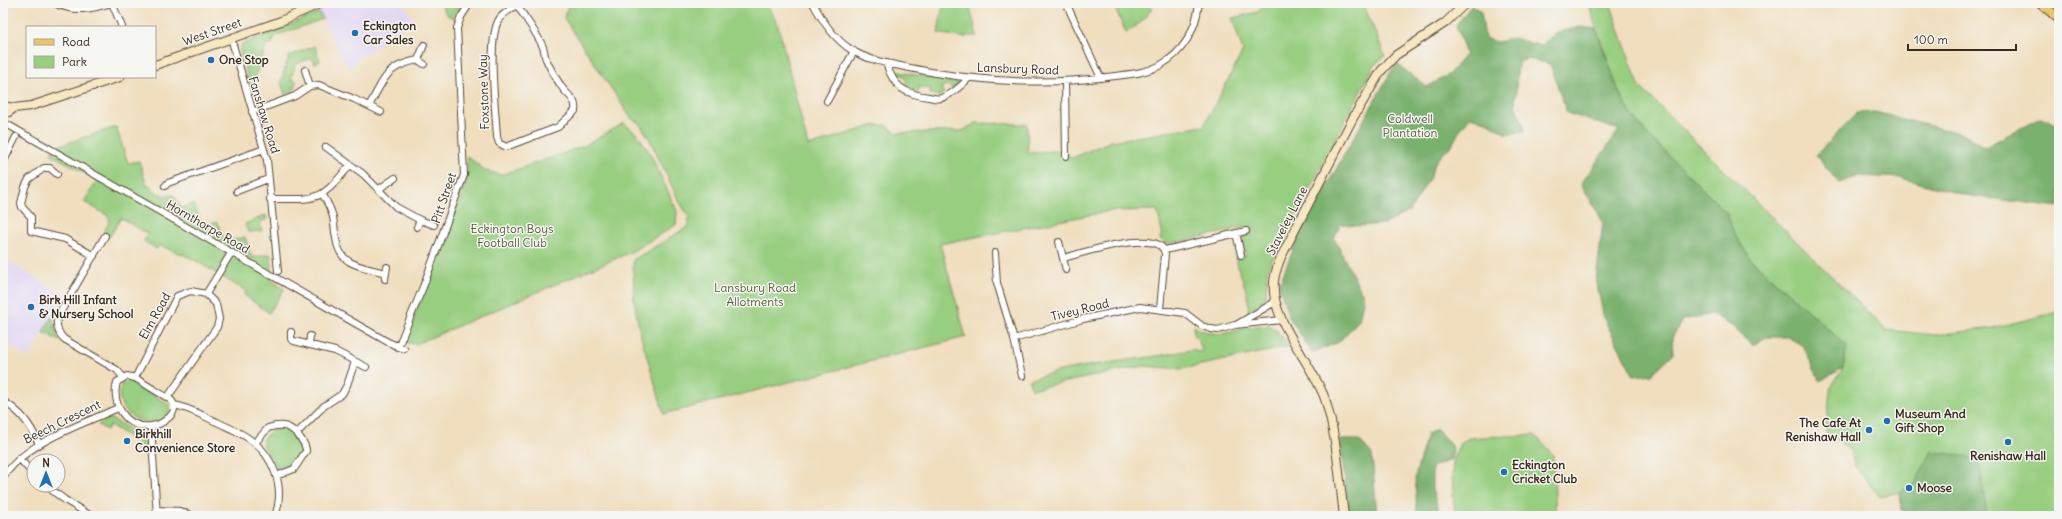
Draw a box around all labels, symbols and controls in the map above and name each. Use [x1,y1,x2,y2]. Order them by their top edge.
street label: West Street [180,14,243,49]
place label: Eckington Car Sales [363,18,416,47]
legend [26,26,156,78]
scale bar [1908,26,2016,52]
marker: Eckington Car Sales [350,28,360,38]
text: 100 m [1914,32,1948,47]
text: Road [62,34,90,49]
place label: One Stop [219,52,269,68]
text: Park [62,54,87,69]
street label: Foxstone Way [475,54,492,130]
marker: One Stop [206,55,216,65]
street label: Lansbury Road [977,60,1059,77]
street label: Fanshaw Road [246,75,283,155]
park label: Coldwell Plantation [1383,111,1438,140]
street label: Pitt Street [428,170,459,225]
street label: Staveley Lane [1263,184,1310,258]
street label: Hornthorpe Road [164,197,253,257]
park label: Eckington Boys Football Club [471,221,553,250]
park label: Lansbury Road Allotments [714,280,796,309]
street label: Elm Road [136,290,174,342]
place label: Birk Hill Infant & Nursery School [39,292,134,322]
street label: Tivey Road [1049,295,1110,324]
marker: Birk Hill Infant & Nursery School [26,302,36,312]
street label: Beech Crescent [21,396,103,447]
place label: Museum And Gift Shop [1895,406,1966,436]
place label: The Cafe At Renishaw Hall [1785,415,1862,444]
marker: Museum And Gift Shop [1882,416,1892,426]
marker: The Cafe At Renishaw Hall [1864,425,1874,435]
place label: Birkhill Convenience Store [135,426,236,455]
marker: Birkhill Convenience Store [122,436,132,446]
marker: Renishaw Hall [2003,437,2013,447]
place label: Renishaw Hall [1970,448,2046,463]
north arrow [26,453,66,493]
text: N [42,456,50,470]
place label: Eckington Cricket Club [1512,457,1578,486]
marker: Eckington Cricket Club [1499,467,1509,477]
place label: Moose [1917,480,1953,495]
marker: Moose [1904,483,1914,493]

